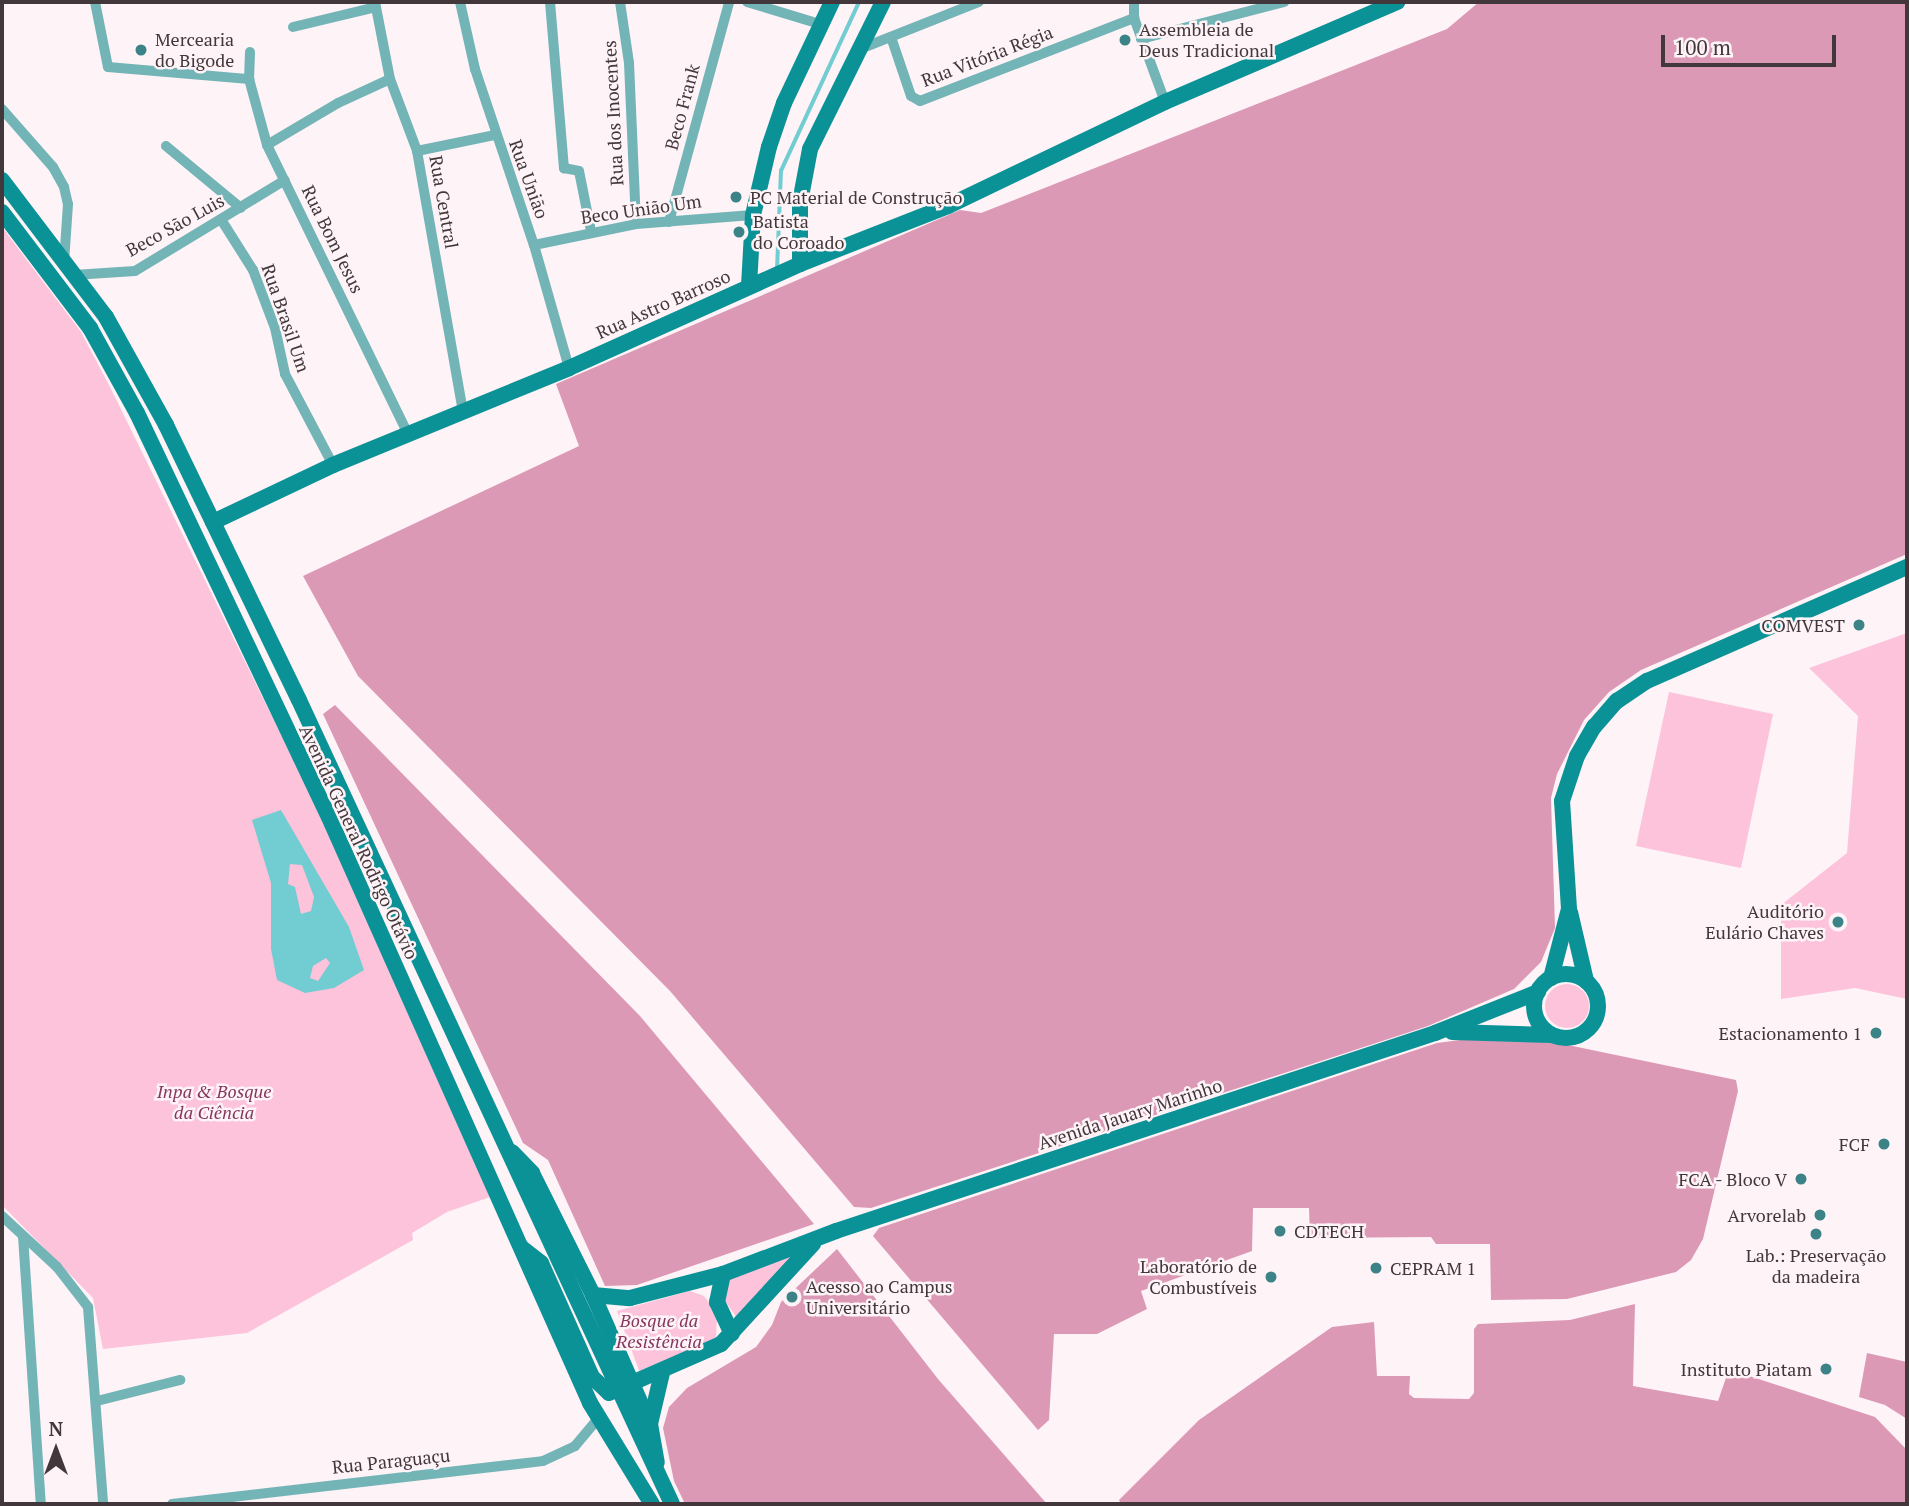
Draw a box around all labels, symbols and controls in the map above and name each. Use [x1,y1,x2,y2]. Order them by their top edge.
place label: Assembleia de Deus Tradicional [1139,19,1274,61]
street label: Rua Vitória Régia [918,21,1056,91]
scale bar [1664,21,1839,65]
place label: Mercearia do Bigode [155,29,234,72]
marker: Assembleia de Deus Tradicional [1117,32,1133,48]
text: 100 m [1674,33,1731,61]
street label: Rua dos Inocentes [598,40,628,186]
marker: Mercearia do Bigode [133,42,149,58]
street label: Beco Frank [660,62,704,152]
street label: Rua União [505,137,553,221]
street label: Rua Central [425,154,463,250]
street label: Rua Bom Jesus [298,182,368,296]
place label: PC Material de Construção [750,186,962,208]
street label: Beco São Luis [122,189,228,261]
marker: PC Material de Construção [728,189,744,205]
street label: Beco União Um [579,190,703,228]
place label: Batista do Coroado [753,211,844,254]
marker: Batista do Coroado [731,224,747,240]
street label: Rua Brasil Um [257,261,315,375]
street label: Rua Astro Barroso [592,265,734,343]
place label: COMVEST [1761,614,1845,636]
marker: COMVEST [1851,617,1867,633]
street label: Avenida General Rodrigo Otávio [295,721,423,963]
place label: Auditório Eulário Chaves [1705,901,1824,944]
marker: Auditório Eulário Chaves [1830,914,1846,930]
place label: Estacionamento 1 [1719,1022,1862,1044]
marker: Estacionamento 1 [1868,1025,1884,1041]
street label: Avenida Jauary Marinho [1035,1074,1225,1154]
park label: Inpa & Bosque da Ciência [157,1081,271,1124]
place label: FCF [1839,1133,1870,1155]
marker: FCF [1876,1136,1892,1152]
place label: FCA - Bloco V [1676,1168,1787,1190]
marker: FCA - Bloco V [1793,1171,1809,1187]
place label: Arvorelab [1727,1204,1806,1226]
marker: Arvorelab [1812,1207,1828,1223]
place label: CDTECH [1294,1220,1364,1242]
marker: CDTECH [1272,1223,1288,1239]
marker: Lab.: Preservação da madeira [1808,1226,1824,1242]
place label: Lab.: Preservação da madeira [1746,1245,1886,1288]
place label: Laboratório de Combustíveis [1140,1256,1257,1298]
place label: CEPRAM 1 [1390,1257,1476,1279]
marker: CEPRAM 1 [1368,1260,1384,1276]
marker: Laboratório de Combustíveis [1263,1269,1279,1285]
place label: Acesso ao Campus Universitário [806,1276,953,1318]
marker: Acesso ao Campus Universitário [784,1289,800,1305]
park label: Bosque da Resistência [616,1310,702,1352]
place label: Instituto Piatam [1681,1358,1812,1380]
marker: Instituto Piatam [1818,1361,1834,1377]
north arrow [21,1415,91,1485]
text: N [49,1416,63,1441]
street label: Rua Paraguaçu [331,1444,451,1478]

